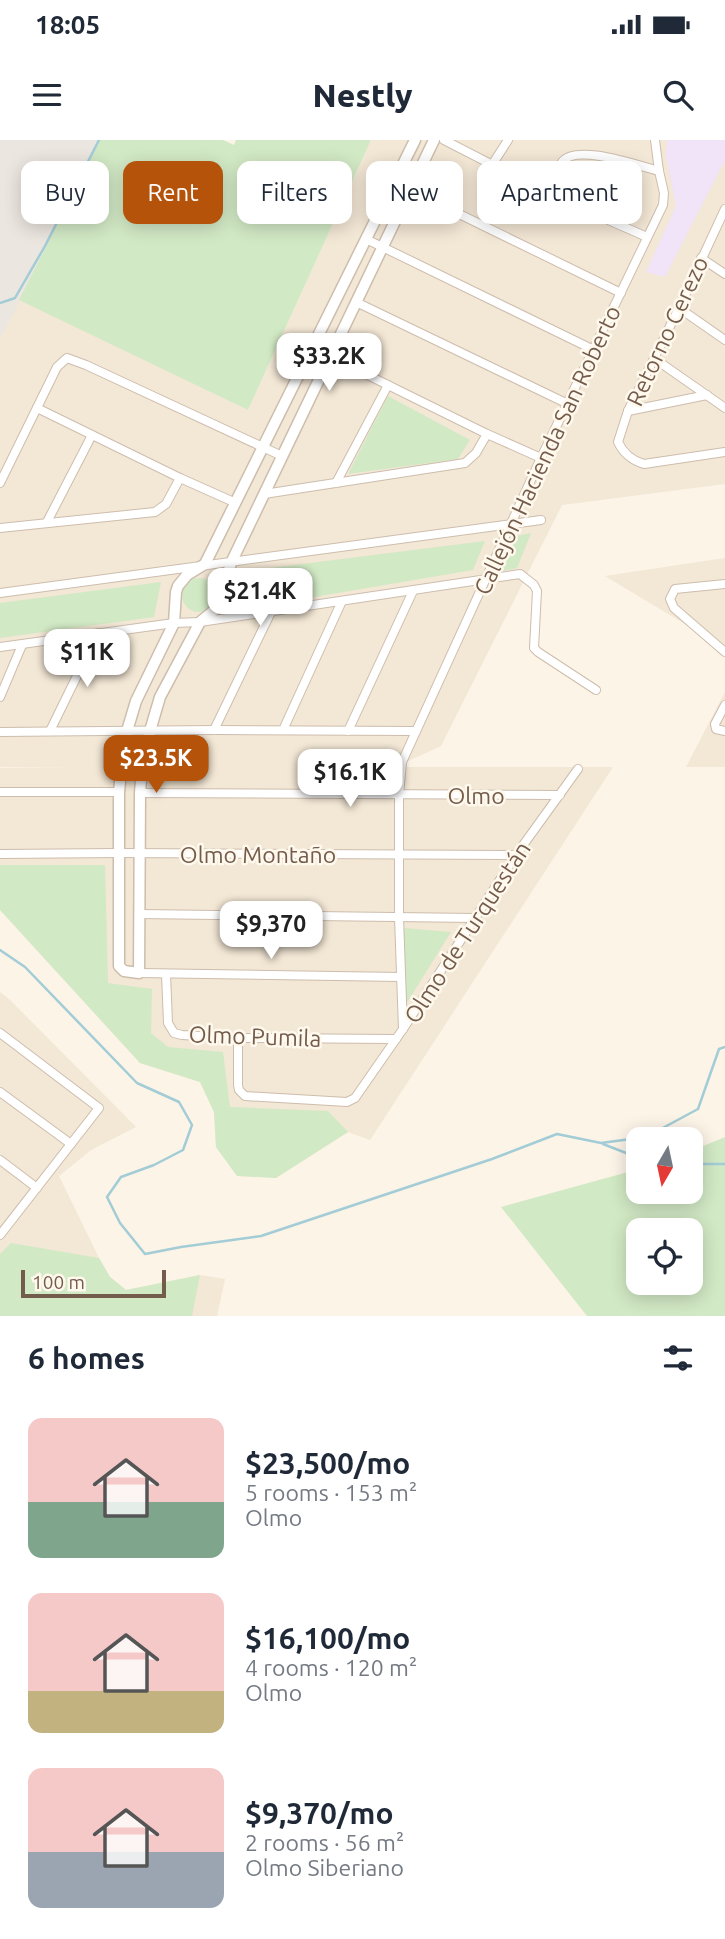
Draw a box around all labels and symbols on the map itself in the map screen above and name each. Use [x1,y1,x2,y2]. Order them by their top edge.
street label: Retorno Cerezo [621,252,713,410]
street label: Callejón Hacienda San Roberto [469,302,625,598]
pin: $33.2K [272,334,386,393]
pin: $21.4K [203,568,317,628]
pin: $11K [46,630,128,689]
pin: $23.5K [99,736,213,795]
pin: $16.1K [293,750,407,809]
street label: Olmo [447,783,505,808]
street label: Olmo de Turquestán [399,837,535,1027]
street label: Olmo Montaño [180,842,336,867]
pin: $9,370 [214,902,328,961]
street label: Olmo Pumila [188,1021,322,1051]
north arrow [626,1127,704,1204]
scale bar [21,1267,166,1299]

